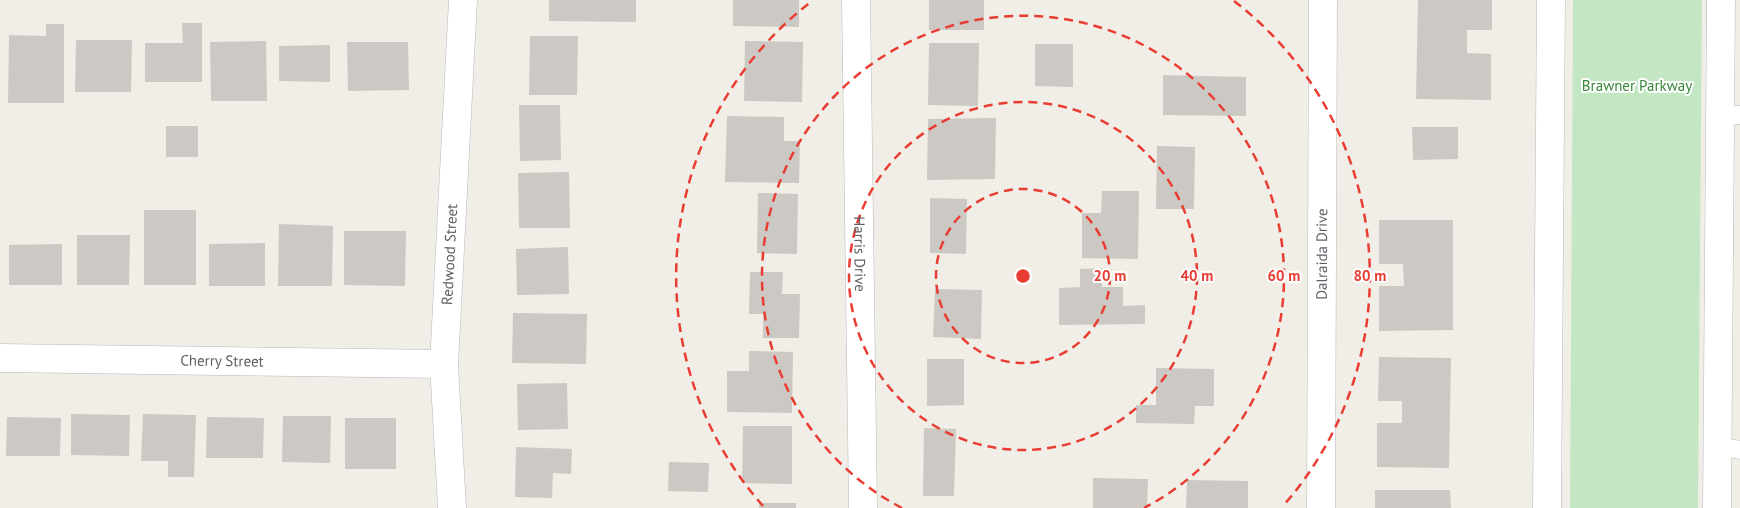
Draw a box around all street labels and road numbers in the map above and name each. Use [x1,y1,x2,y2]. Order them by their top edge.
street label: Redwood Street [437,203,461,305]
street label: Dalraida Drive [1312,208,1331,300]
street label: Harris Drive [850,216,870,292]
street label: Cherry Street [180,350,264,371]

